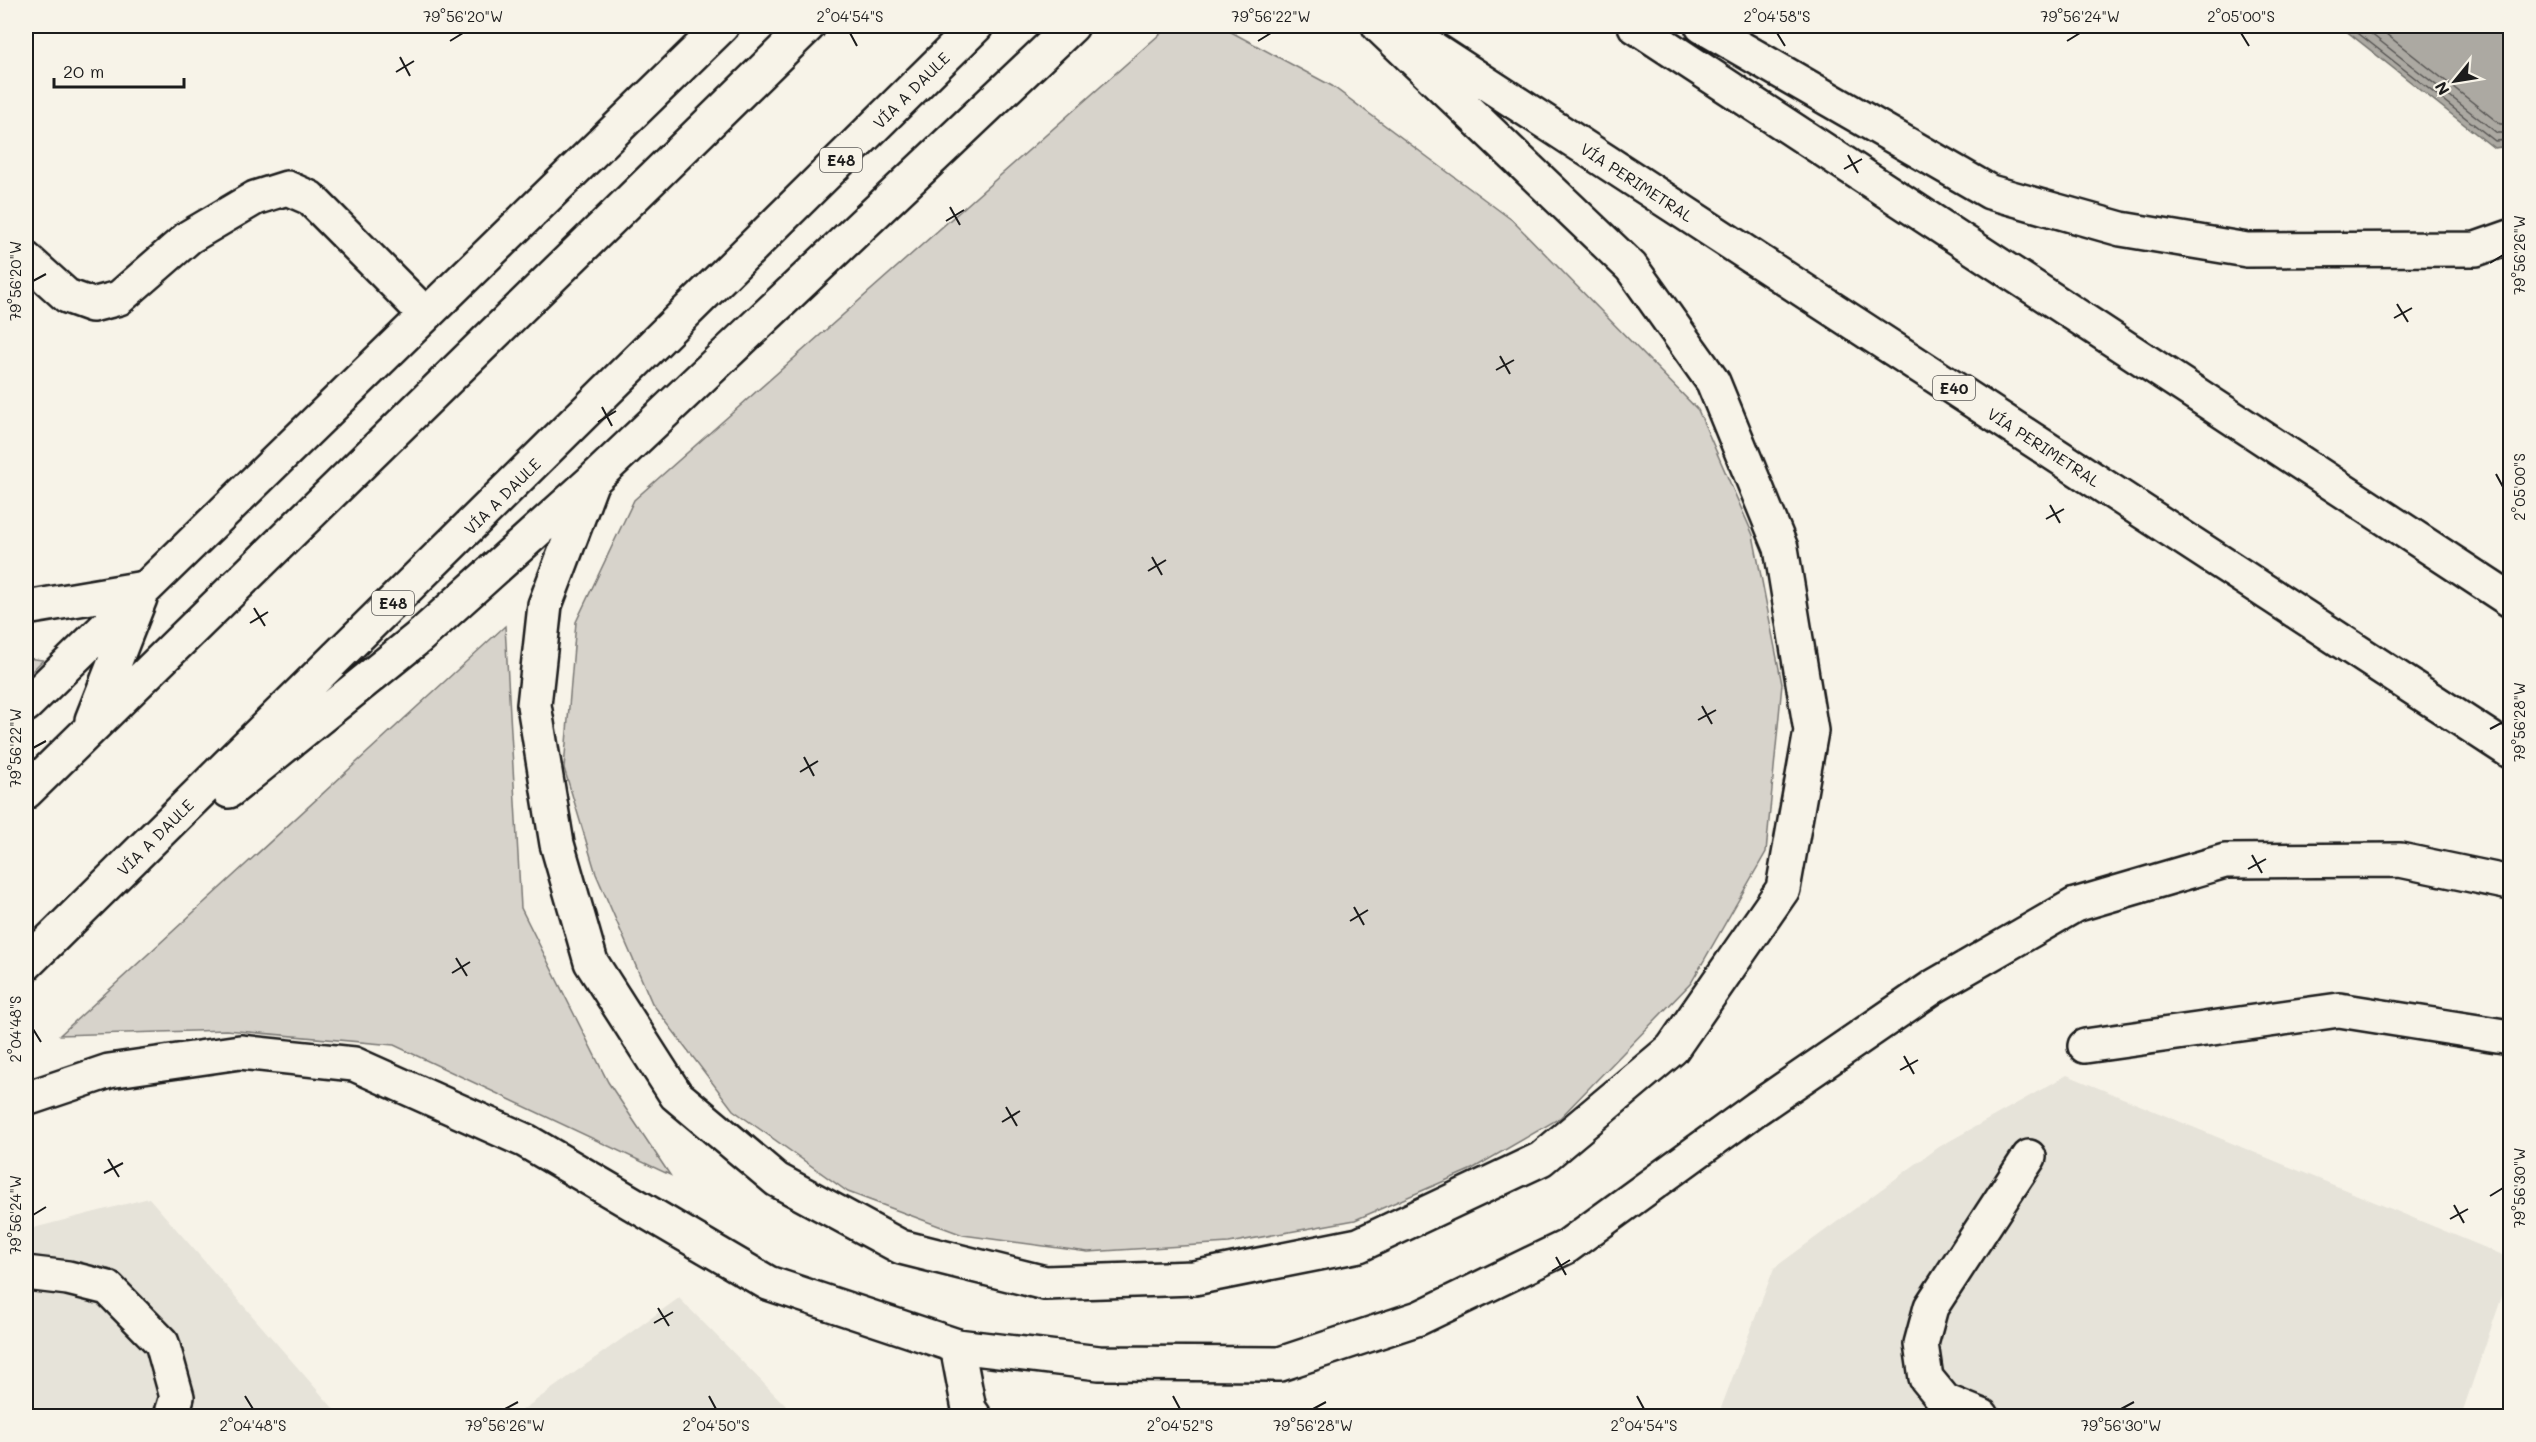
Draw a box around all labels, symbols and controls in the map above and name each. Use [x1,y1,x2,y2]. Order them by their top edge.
text: 79°56'20"W [423,6,503,26]
text: 2°04'54"S [817,6,883,26]
text: 79°56'22"W [1231,6,1311,26]
text: 2°04'58"S [1743,6,1811,26]
text: 79°56'24"W [2040,6,2120,26]
text: 2°05'00"S [2207,6,2275,26]
street label: VÍA A DAULE [868,47,954,133]
scale bar [54,51,184,89]
north arrow [2425,51,2485,111]
text: 20 m [63,59,104,83]
text: N [2429,78,2454,99]
street label: VÍA PERIMETRAL [1577,138,1698,227]
road number: E48 [820,148,862,172]
text: 79°56'26"W [2509,215,2529,295]
text: 79°56'20"W [5,241,25,321]
road number: E40 [1933,376,1975,400]
street label: VÍA PERIMETRAL [1984,403,2105,492]
street label: VÍA A DAULE [459,453,545,539]
text: 2°05'00"S [2509,453,2529,521]
road number: E48 [372,591,414,615]
text: 79°56'28"W [2509,682,2529,762]
text: 79°56'22"W [5,708,25,788]
street label: VÍA A DAULE [112,794,198,880]
text: 2°04'48"S [5,995,25,1063]
text: 79°56'30"W [2509,1148,2529,1228]
text: 79°56'24"W [5,1175,25,1255]
text: 2°04'48"S [219,1415,287,1435]
text: 79°56'26"W [465,1415,545,1435]
text: 2°04'50"S [682,1415,750,1435]
text: 2°04'52"S [1147,1415,1213,1435]
text: 79°56'28"W [1273,1415,1353,1435]
text: 2°04'54"S [1611,1415,1677,1435]
text: 79°56'30"W [2081,1415,2161,1435]

